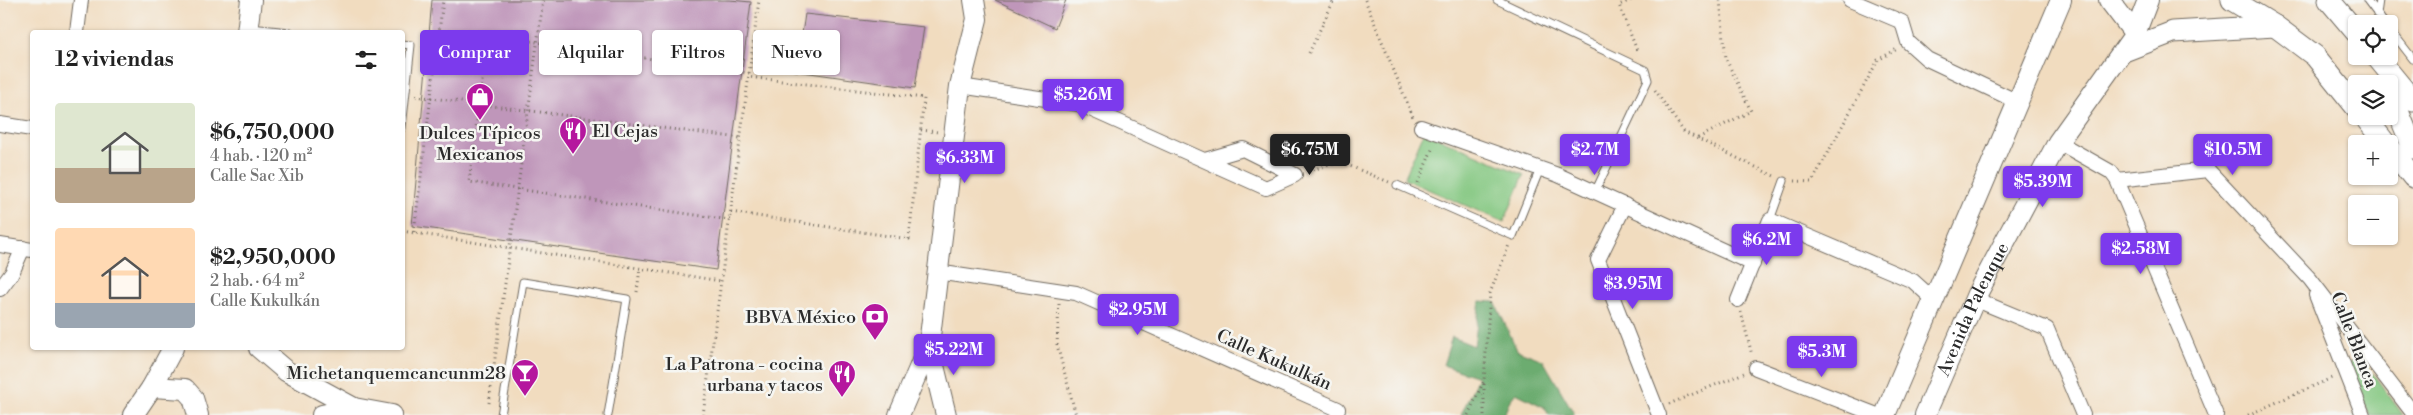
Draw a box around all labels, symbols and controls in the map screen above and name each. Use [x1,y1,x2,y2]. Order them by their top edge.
map controls [2348,15,2398,245]
button: locate [2348,15,2398,65]
chip: Comprar [420,30,529,75]
chip: Alquilar [539,30,642,75]
chip: Filtros [652,30,743,75]
chip: Nuevo [753,30,840,75]
icon: filters [352,46,380,74]
text: 12 viviendas [55,47,174,73]
button: layers [2348,75,2398,125]
pin: $5.26M [1042,78,1124,121]
shop icon: Dulces Típicos Mexicanos [465,82,495,121]
text: $5.26M [1054,85,1112,105]
restaurant icon: El Cejas [558,116,588,155]
text: $6,750,000 [210,120,335,146]
place label: El Cejas [592,120,658,143]
place label: Dulces Típicos Mexicanos [419,122,541,166]
icon: home [95,123,155,183]
pin: $6.75M [1269,134,1351,176]
pin: $2.7M [1560,134,1630,176]
pin: $10.5M [2192,134,2274,176]
button: + [2348,135,2398,185]
text: $6.75M [1281,140,1339,160]
text: $2.7M [1571,140,1619,160]
text: $10.5M [2204,140,2262,160]
pin: $6.33M [924,142,1006,184]
text: 4 hab. · 120 m² [210,146,312,166]
text: $6.33M [936,148,994,168]
text: Calle Sac Xib [210,166,304,186]
pin: $5.39M [2002,166,2084,208]
text: $5.39M [2014,172,2072,192]
button: − [2348,195,2398,245]
pin: $6.2M [1732,224,1802,266]
text: $6.2M [1743,230,1791,250]
pin: $2.58M [2100,232,2182,275]
street label: Avenida Palenque [1931,238,2014,381]
text: $2.58M [2112,239,2170,259]
text: $2,950,000 [210,245,336,271]
icon: home [95,248,155,308]
pin: $3.95M [1592,268,1674,310]
text: 2 hab. · 64 m² [210,271,304,291]
text: $3.95M [1604,274,1662,294]
street label: Calle Blanca [2325,289,2383,392]
text: Calle Kukulkán [210,291,320,311]
pin: $2.95M [1097,294,1179,336]
text: $2.95M [1109,300,1167,320]
bank icon: BBVA México [860,302,890,341]
place label: BBVA México [745,306,856,329]
street label: Calle Kukulkán [1213,324,1336,396]
pin: $5.22M [913,334,995,376]
pin: $5.3M [1787,336,1857,378]
text: $5.22M [925,340,983,360]
text: $5.3M [1798,342,1846,362]
place label: La Patrona - cocina urbana y tacos [665,353,824,397]
bar icon: Michetanquemcancunm28 [510,358,540,397]
restaurant icon: La Patrona - cocina urbana y tacos [827,359,857,398]
place label: Michetanquemcancunm28 [287,362,506,385]

